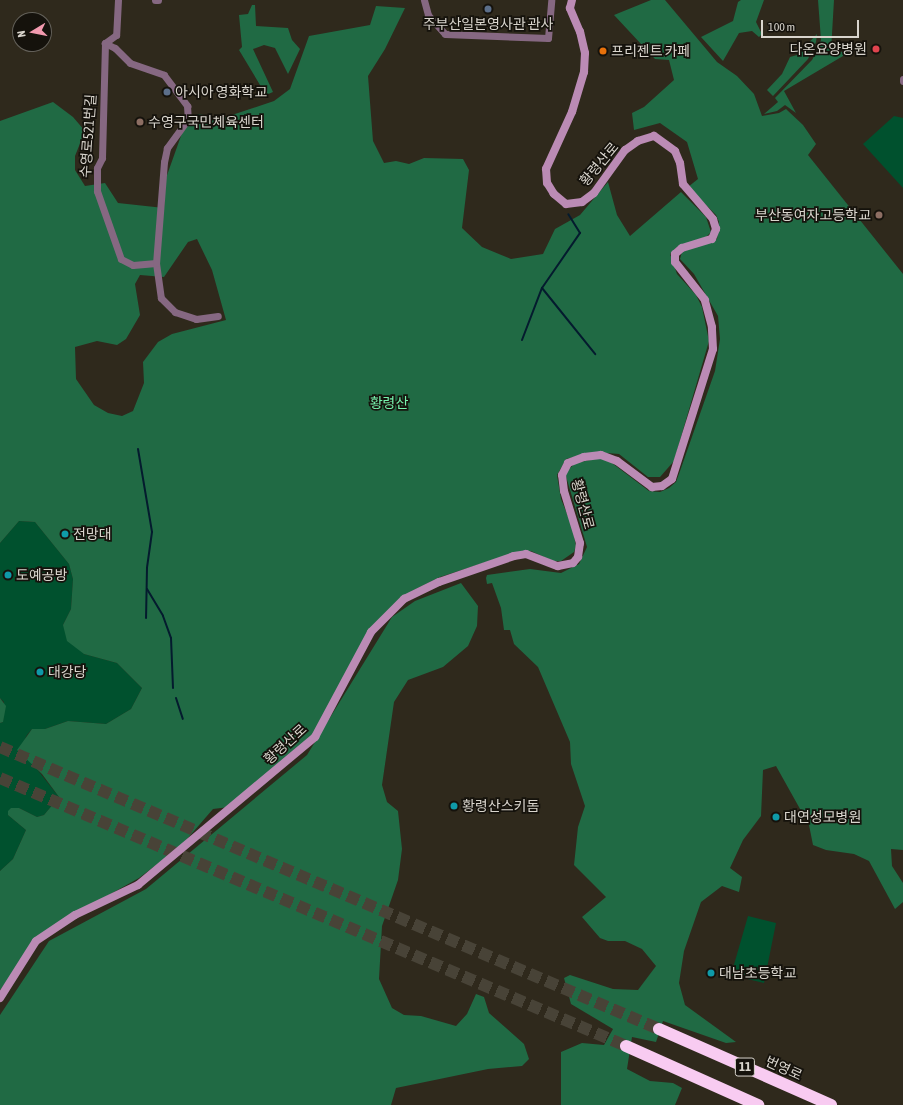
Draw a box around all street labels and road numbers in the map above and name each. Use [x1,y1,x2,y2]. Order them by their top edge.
street label: 수영로521번길 [77,93,99,179]
street label: 황령산로 [576,139,622,189]
street label: 황령산로 [568,477,598,531]
street label: 황령산로 [260,721,310,767]
street label: 번영로 [763,1052,805,1084]
road number: 11 [734,1056,756,1078]

